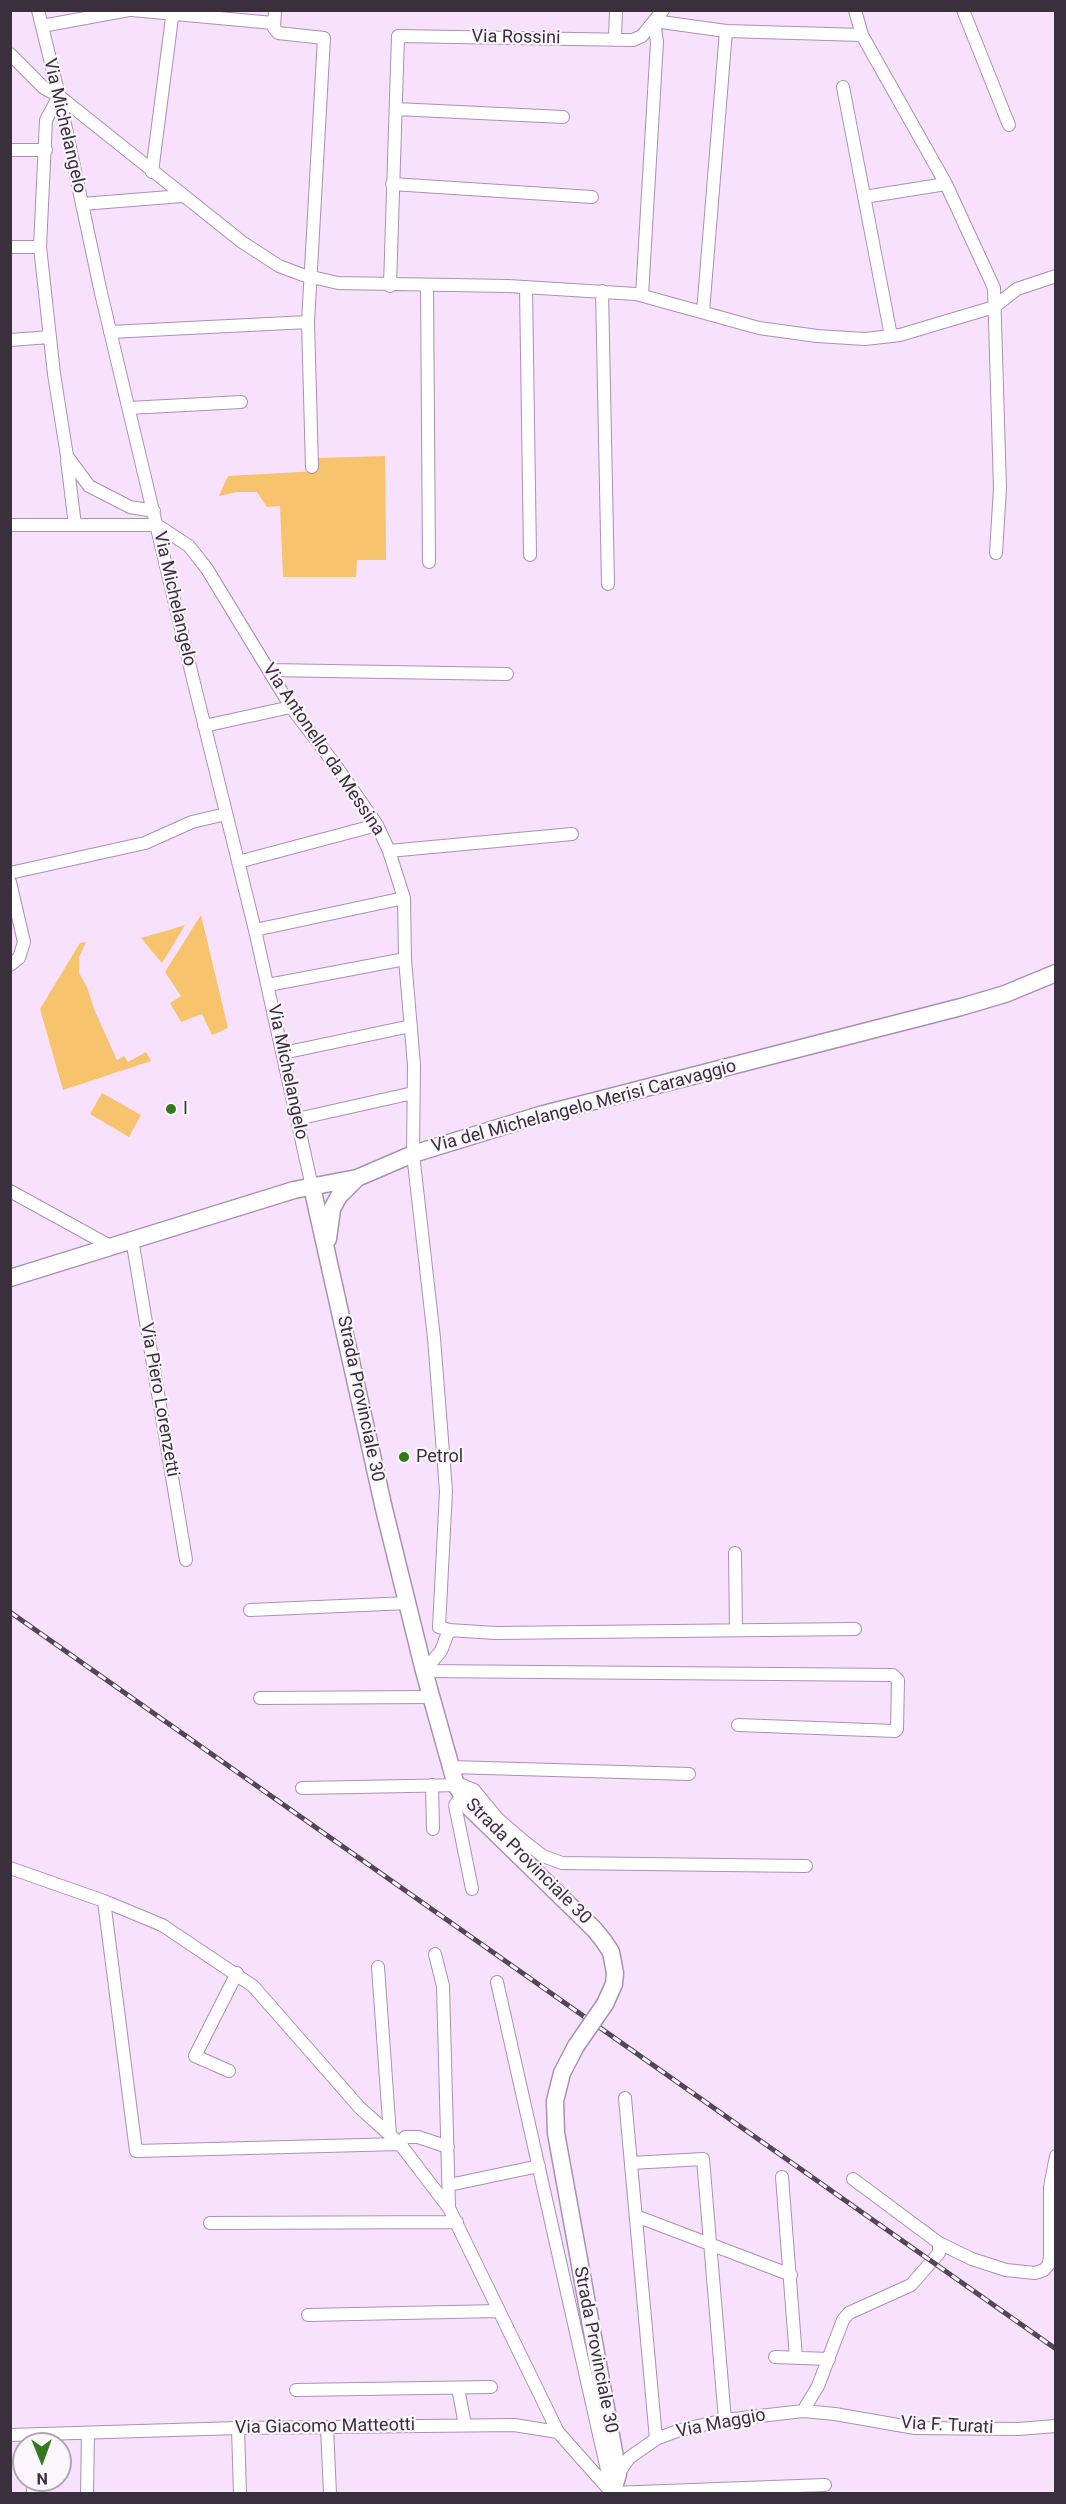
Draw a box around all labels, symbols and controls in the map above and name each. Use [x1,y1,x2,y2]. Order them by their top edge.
street label: Via Rossini [471,26,561,50]
street label: Via Michelangelo [38,57,90,195]
street label: Via Michelangelo [148,530,200,668]
street label: Via Antonello da Messina [257,660,389,840]
street label: Via Michelangelo [262,1003,312,1141]
street label: Via del Michelangelo Merisi Caravaggio [429,1056,739,1158]
place label: I [183,1098,188,1120]
marker: I [164,1102,178,1116]
street label: Strada Provinciale 30 [332,1314,388,1484]
street label: Via Piero Lorenzetti [135,1321,183,1479]
place label: Petrol [416,1446,463,1468]
marker: Petrol [397,1450,411,1464]
street label: Strada Provinciale 30 [461,1795,595,1929]
street label: Strada Provinciale 30 [568,2265,622,2435]
street label: Via Maggio [675,2405,767,2443]
street label: Via F. Turati [900,2413,994,2439]
street label: Via Giacomo Matteotti [235,2415,415,2439]
north arrow [12,2432,72,2492]
text: N [36,2469,48,2488]

